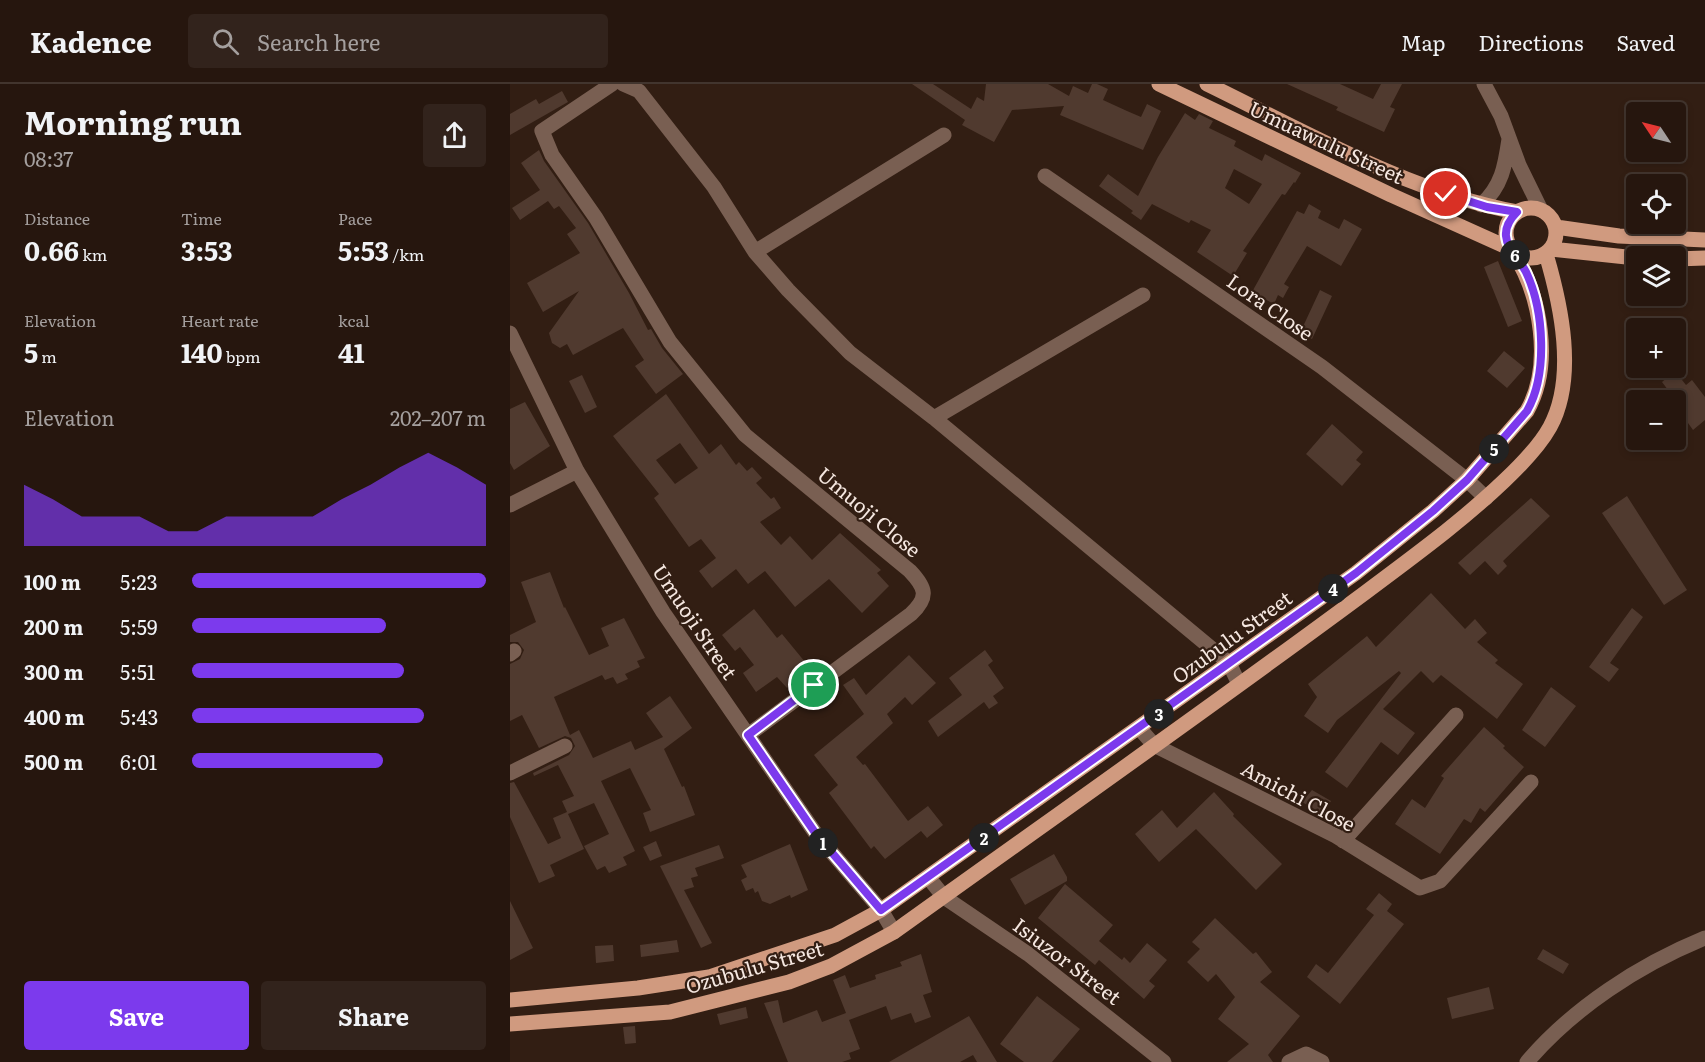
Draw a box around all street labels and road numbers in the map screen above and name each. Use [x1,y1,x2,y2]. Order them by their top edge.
street label: Umuawulu Street [1245,92,1409,190]
street label: Lora Close [1222,265,1320,347]
street label: Umuoji Close [812,459,928,563]
street label: Umuoji Street [646,557,746,685]
street label: Ozubulu Street [1165,582,1297,690]
street label: Amichi Close [1237,752,1361,838]
street label: Isiuzor Street [1008,909,1128,1011]
street label: Ozubulu Street [682,932,826,1000]

